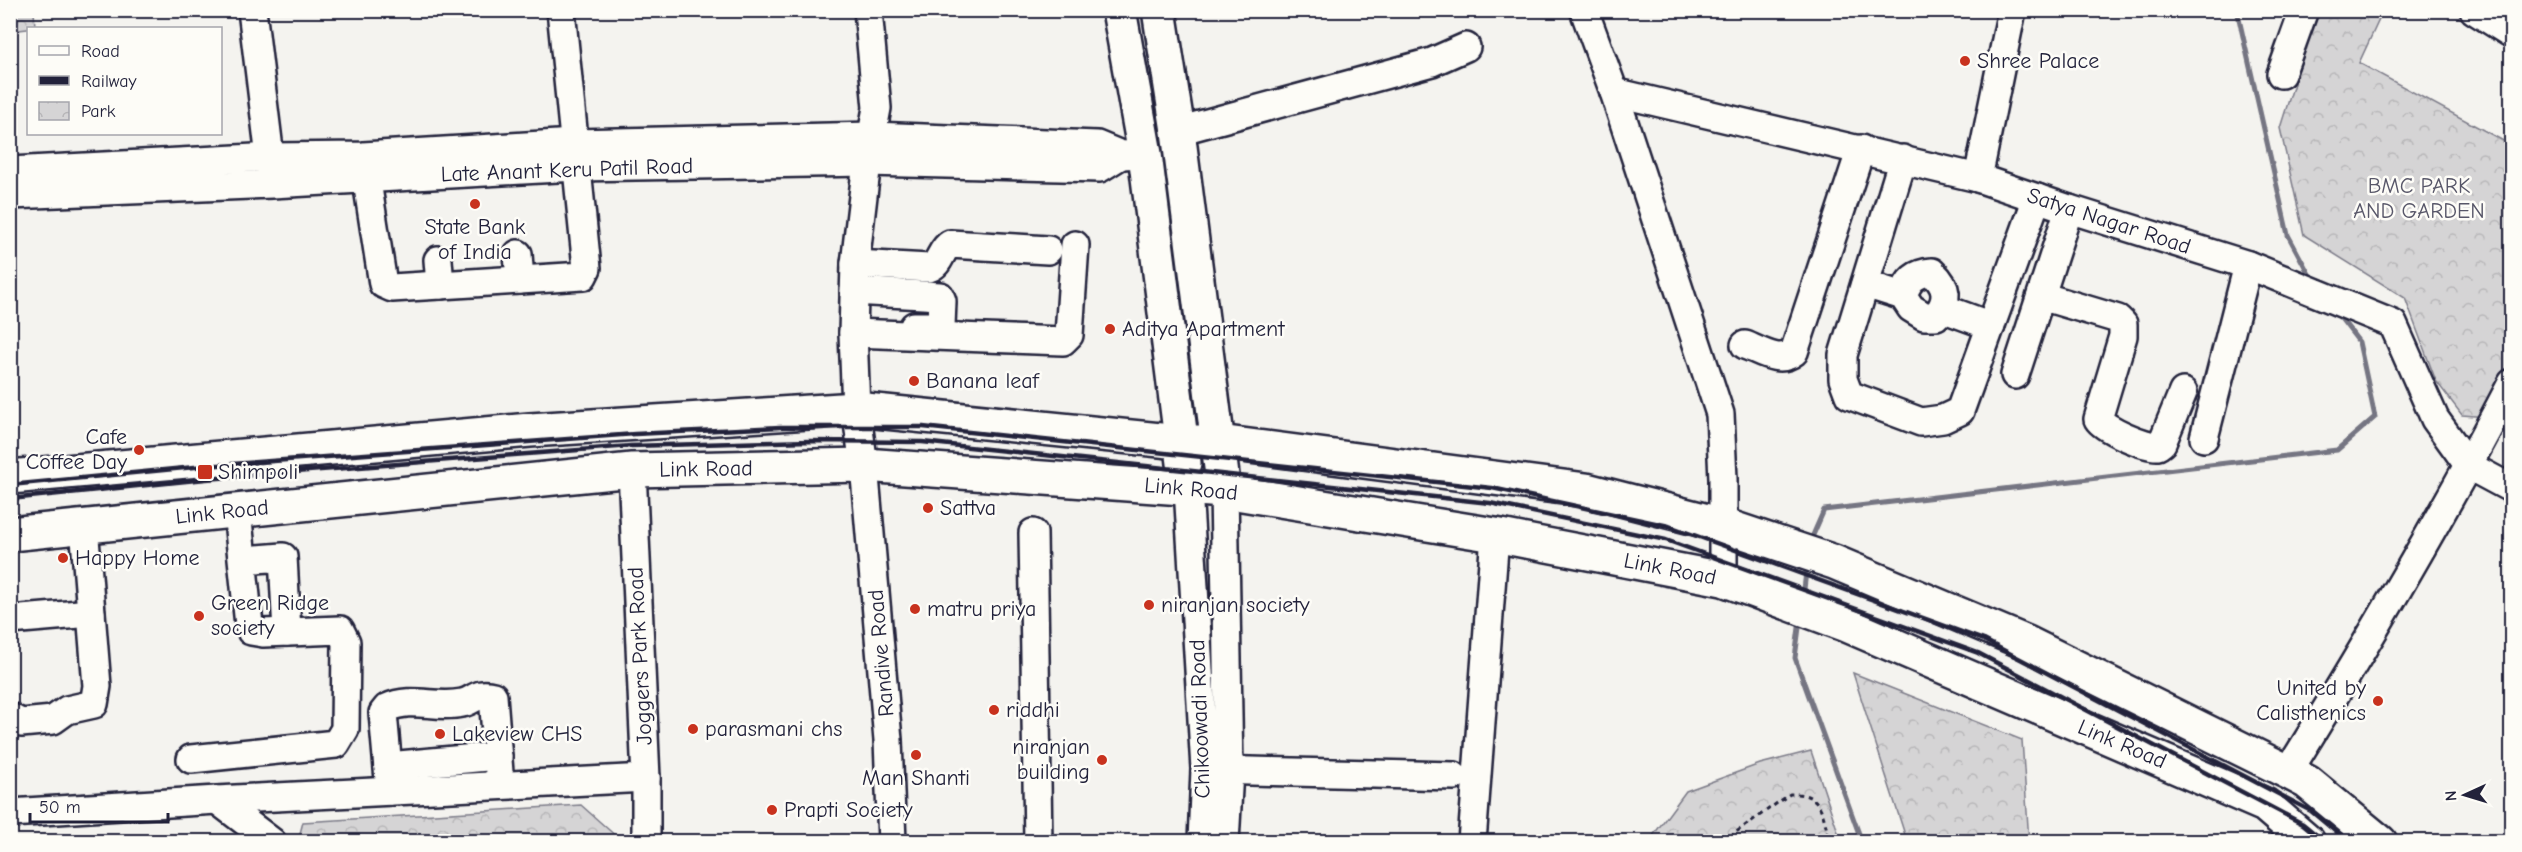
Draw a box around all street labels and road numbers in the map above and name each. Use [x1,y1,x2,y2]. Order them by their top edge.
street label: Late Anant Keru Patil Road [440,153,694,187]
street label: Satya Nagar Road [2024,182,2194,260]
street label: Link Road [659,455,753,483]
street label: Link Road [1143,472,1239,506]
street label: Link Road [174,494,270,530]
street label: Link Road [1622,547,1718,591]
street label: Joggers Park Road [622,566,658,746]
street label: Randive Road [862,588,900,718]
street label: Chikoowadi Road [1184,639,1216,799]
street label: Link Road [2074,714,2170,774]

